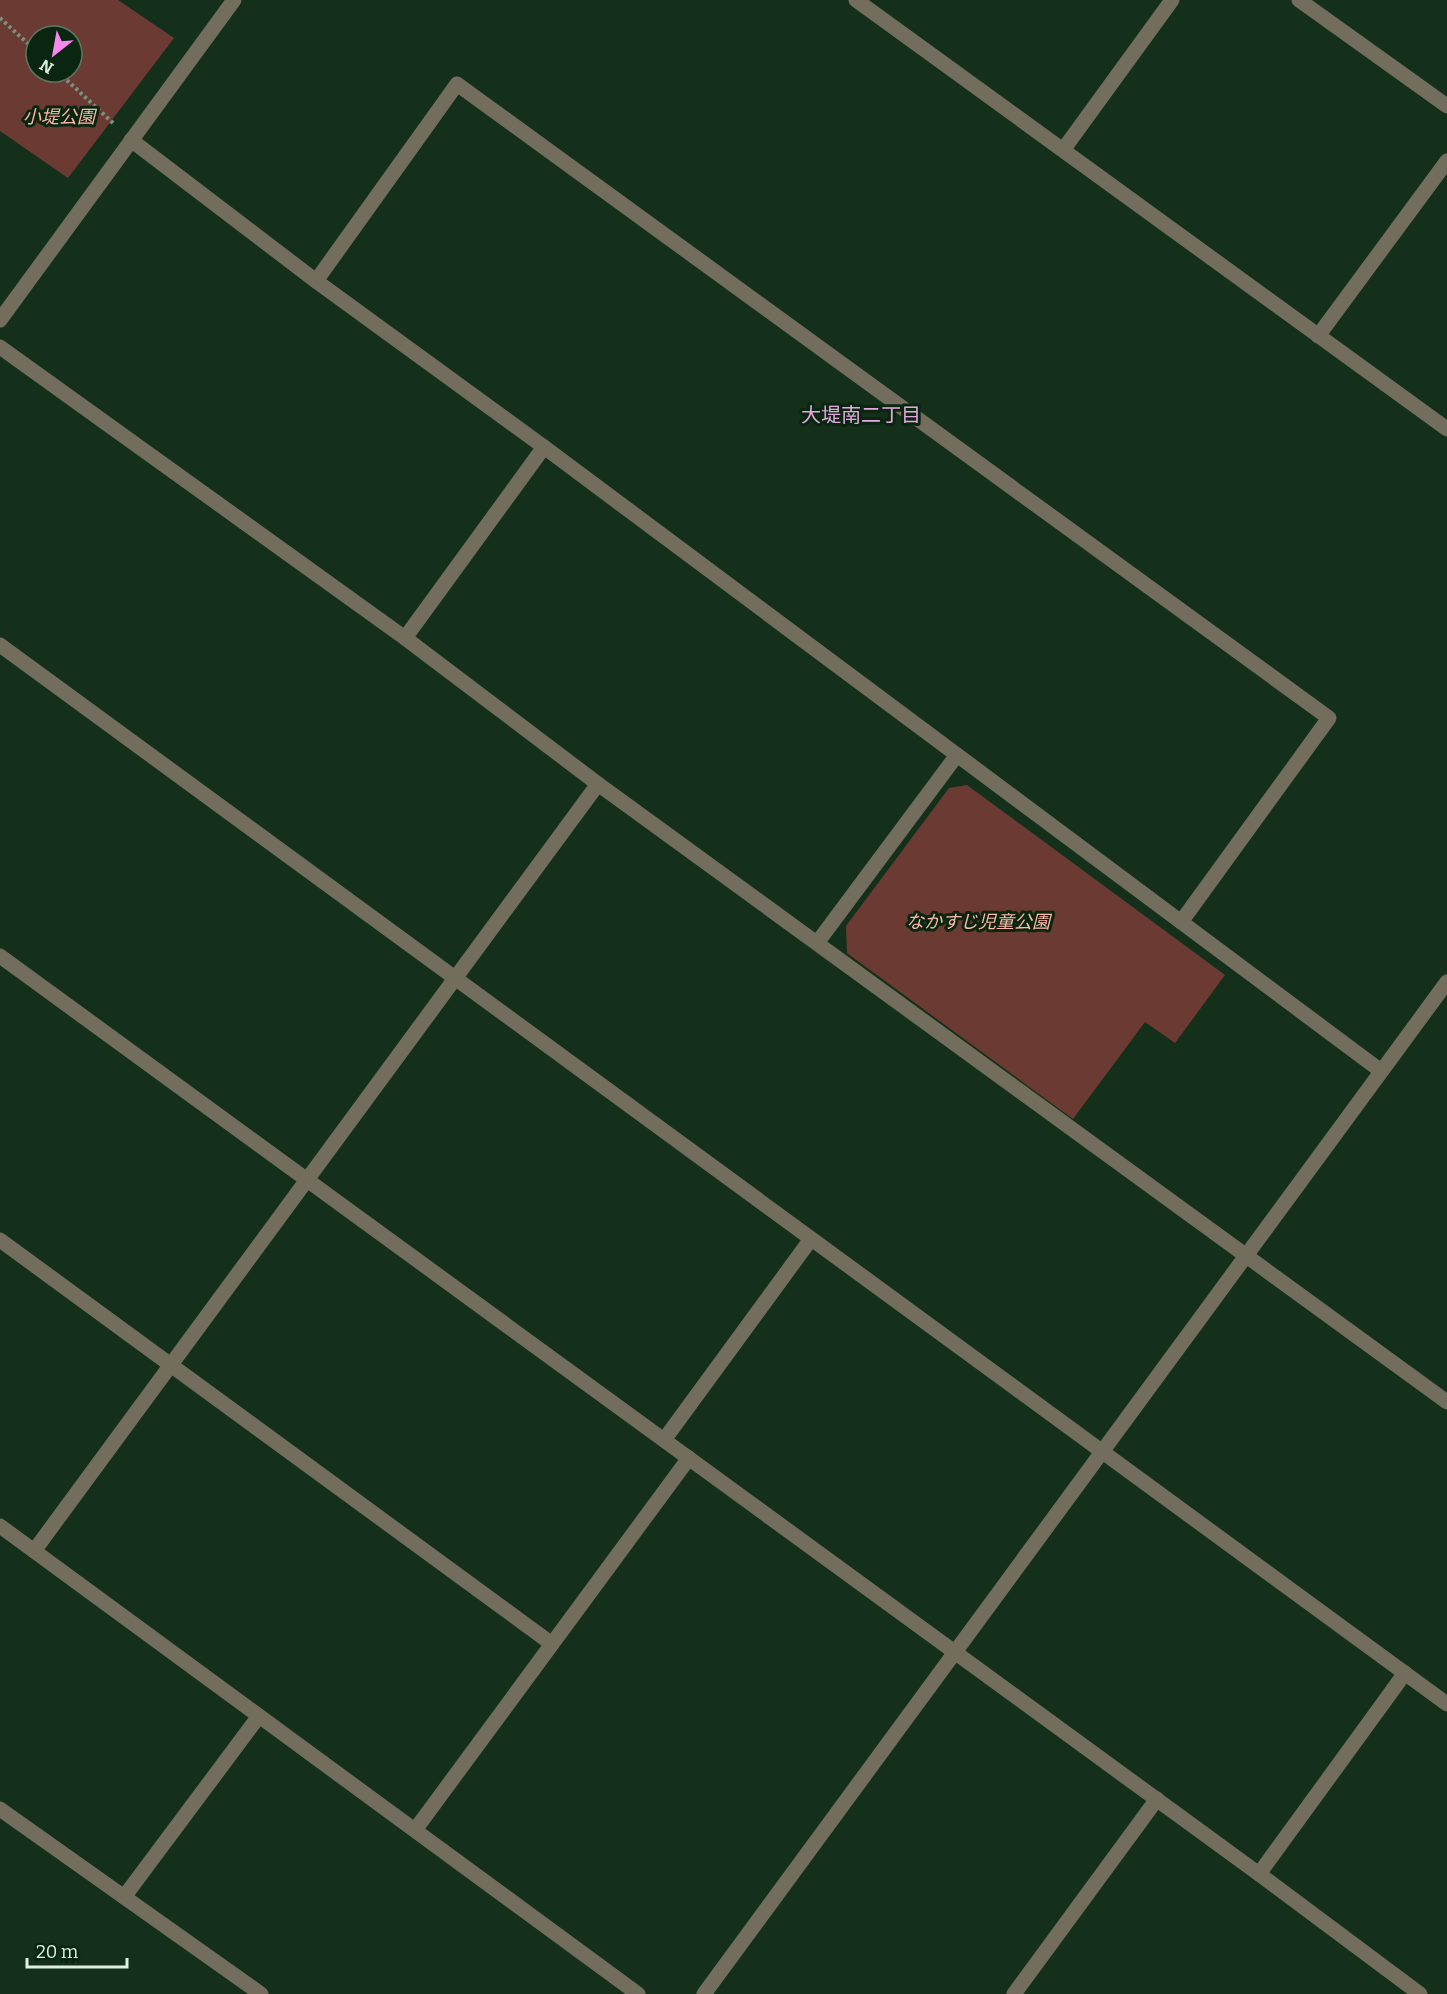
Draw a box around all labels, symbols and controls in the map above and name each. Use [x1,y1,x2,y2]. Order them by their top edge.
north arrow [24,24,84,84]
text: N [36,55,57,78]
park label: 小堤公園 [23,106,98,128]
district label: 大堤南二丁目 [801,403,921,427]
park label: なかすじ児童公園 [906,911,1053,933]
scale bar [27,1931,128,1969]
text: 20 m [36,1941,78,1963]

